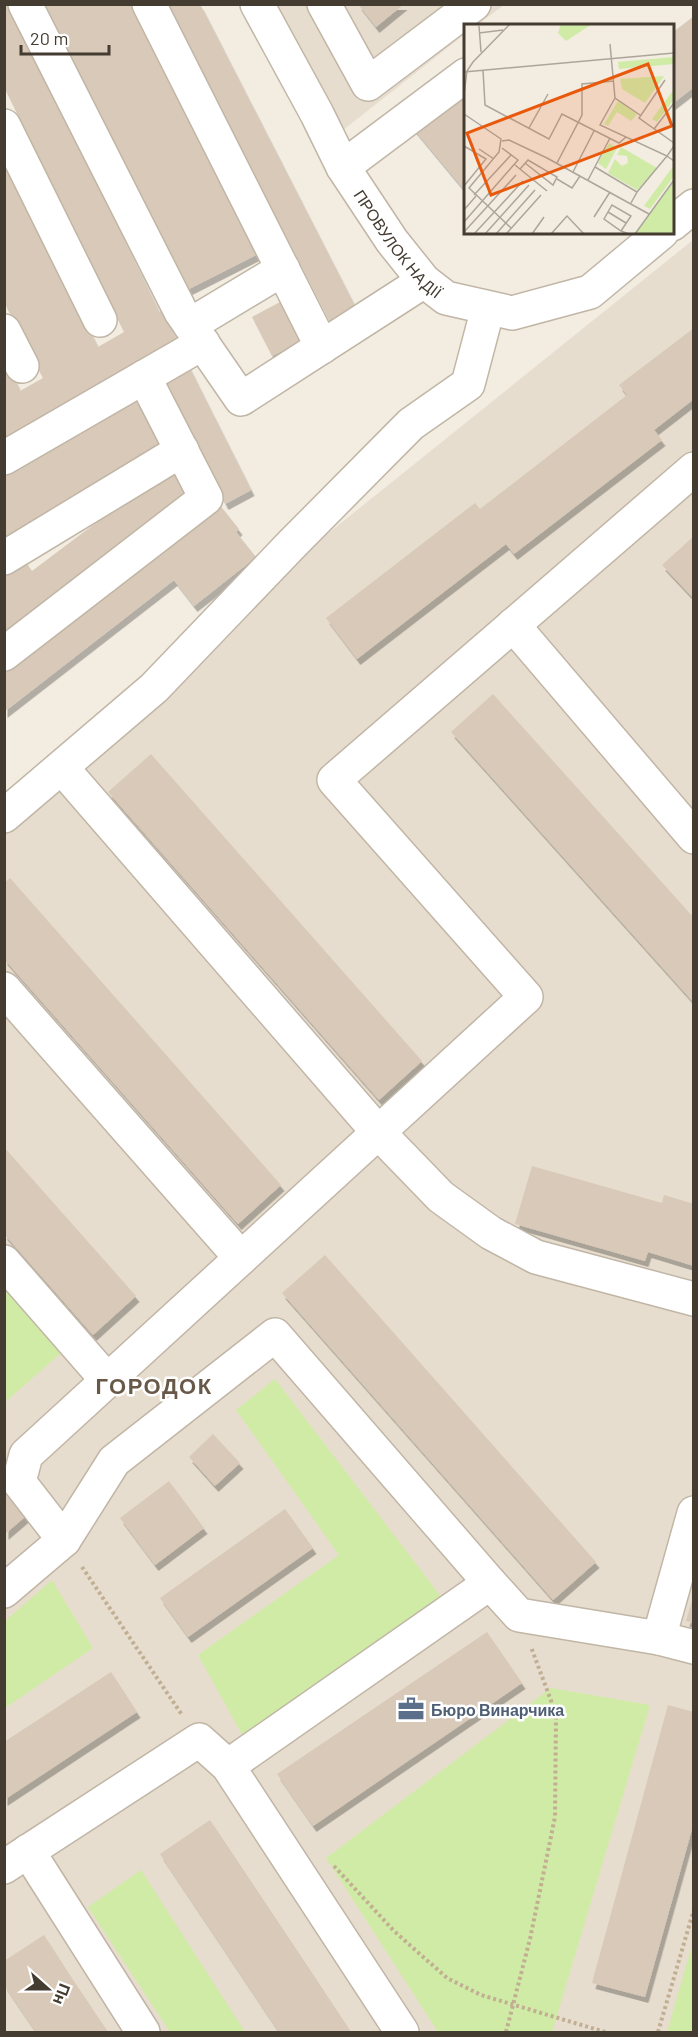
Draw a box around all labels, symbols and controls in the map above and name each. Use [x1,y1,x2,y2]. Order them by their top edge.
scale bar [21,18,110,56]
inset map [464,24,674,234]
text: 20 m [30,27,68,49]
street label: ПРОВУЛОК НАДІЇ [351,186,447,302]
district label: ГОРОДОК [95,1372,213,1399]
office icon: Бюро Винарчика [396,1694,426,1724]
place label: Бюро Винарчика [431,1700,564,1719]
north arrow [18,1959,78,2019]
text: Пн [50,1981,75,2008]

